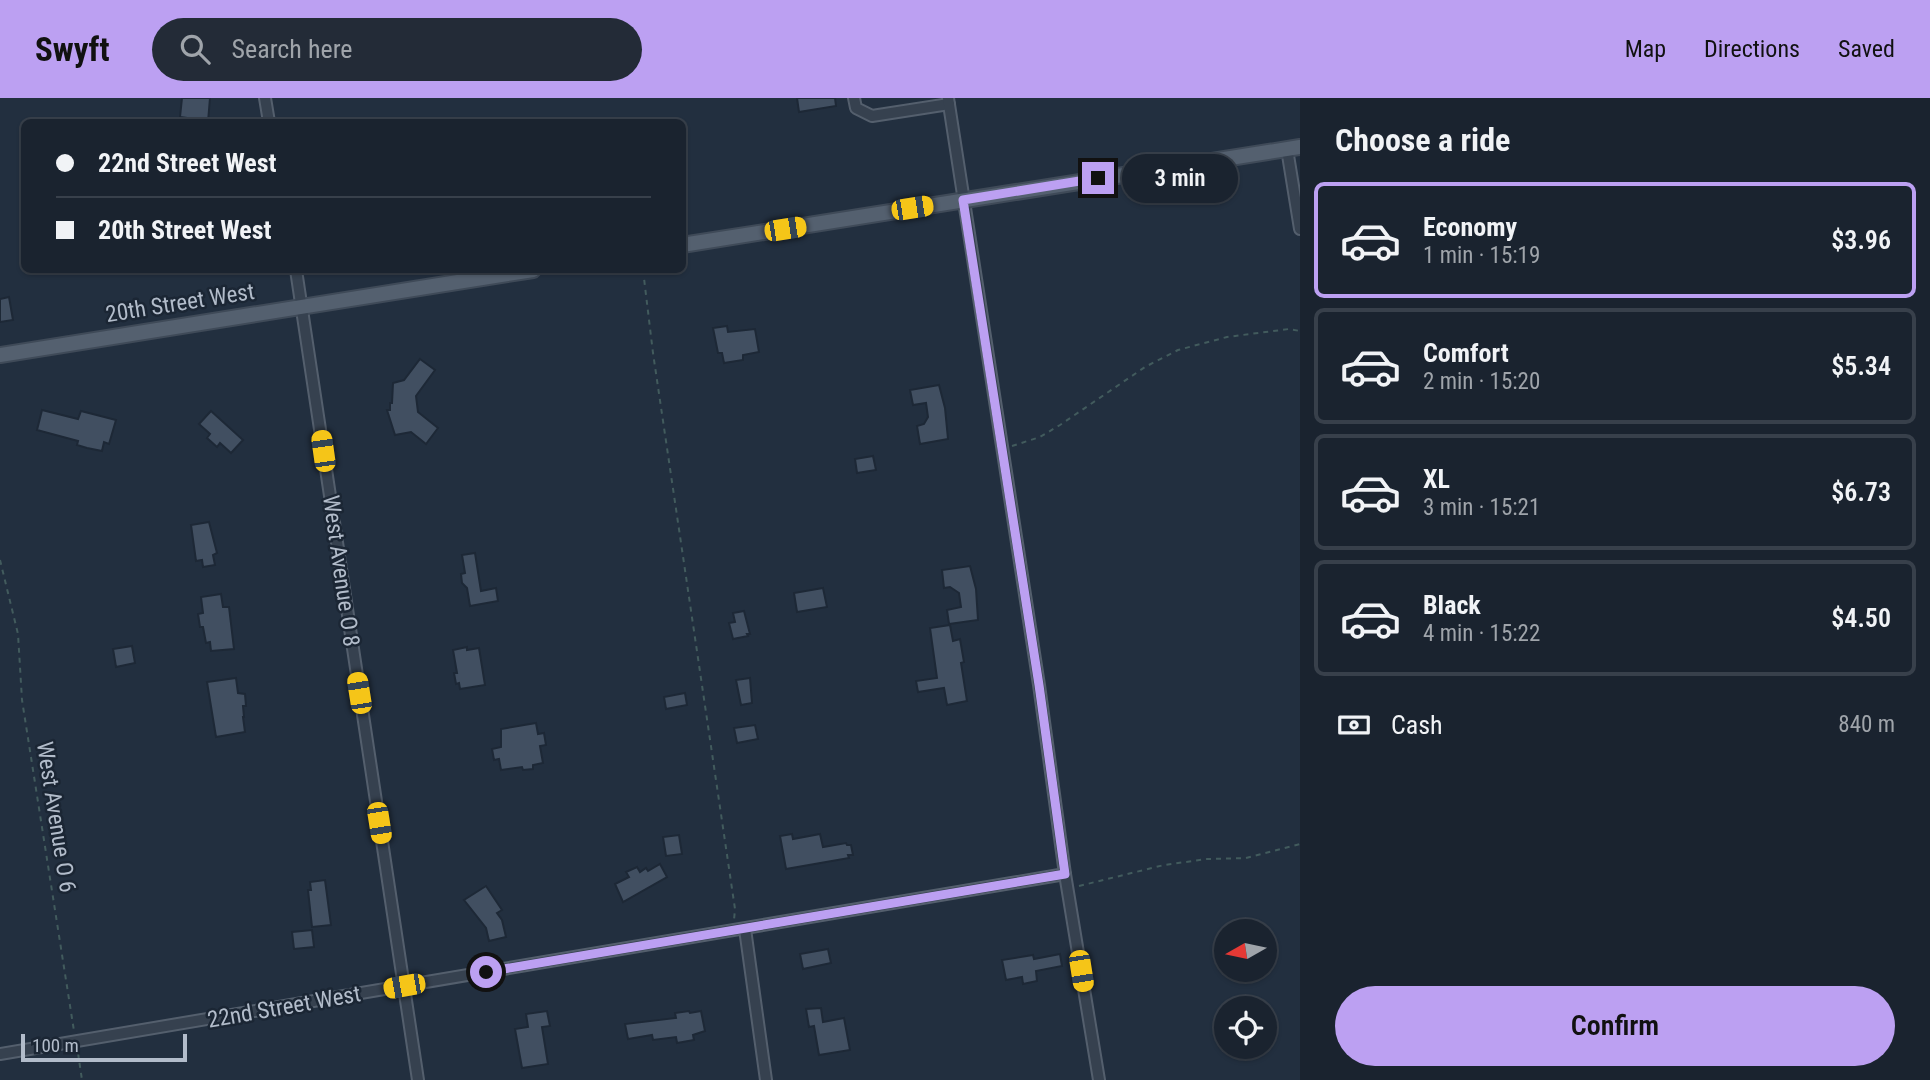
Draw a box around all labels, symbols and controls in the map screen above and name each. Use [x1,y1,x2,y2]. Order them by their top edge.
search box [152,18,642,81]
text: Swyft [35,30,110,69]
icon: search [176,30,214,68]
text: Search here [232,34,353,64]
text: Map [1625,35,1666,63]
text: Directions [1704,35,1800,63]
text: Saved [1838,35,1895,63]
text: Choose a ride [1335,121,1510,159]
text: 22nd Street West [98,148,276,178]
callout: 3 min [1122,154,1238,202]
route end [1082,162,1114,194]
text: 3 min [1155,165,1205,192]
car [890,194,935,222]
icon: car [1339,209,1402,272]
text: Economy [1423,212,1517,242]
text: 20th Street West [98,215,272,245]
car [763,215,808,243]
text: $3.96 [1831,225,1891,255]
text: 1 min · 15:19 [1423,242,1540,269]
street label: 20th Street West [104,278,256,328]
icon: car [1339,335,1402,398]
text: Comfort [1423,338,1509,368]
text: $5.34 [1831,351,1891,381]
text: 2 min · 15:20 [1423,368,1540,395]
car [310,429,337,473]
icon: car [1339,461,1402,524]
text: XL [1423,464,1450,494]
text: $6.73 [1831,477,1891,507]
street label: West Avenue O 8 [317,494,365,648]
text: 3 min · 15:21 [1423,494,1540,521]
icon: car [1339,587,1402,650]
text: Black [1423,590,1481,620]
text: $4.50 [1831,603,1891,633]
text: 4 min · 15:22 [1423,620,1540,647]
car [346,671,373,715]
icon: cash [1335,706,1373,744]
text: Cash [1391,710,1443,740]
text: 840 m [1838,711,1895,738]
street label: West Avenue O 6 [31,740,81,894]
car [366,801,393,845]
north arrow [1214,919,1278,982]
map controls [1214,919,1277,1059]
car [1068,949,1095,993]
route start [470,956,502,988]
car [382,972,427,1000]
street label: 22nd Street West [205,980,363,1034]
button: Confirm [1335,986,1895,1066]
button: locate [1214,996,1277,1059]
scale bar [21,1031,187,1063]
text: 100 m [32,1034,79,1057]

